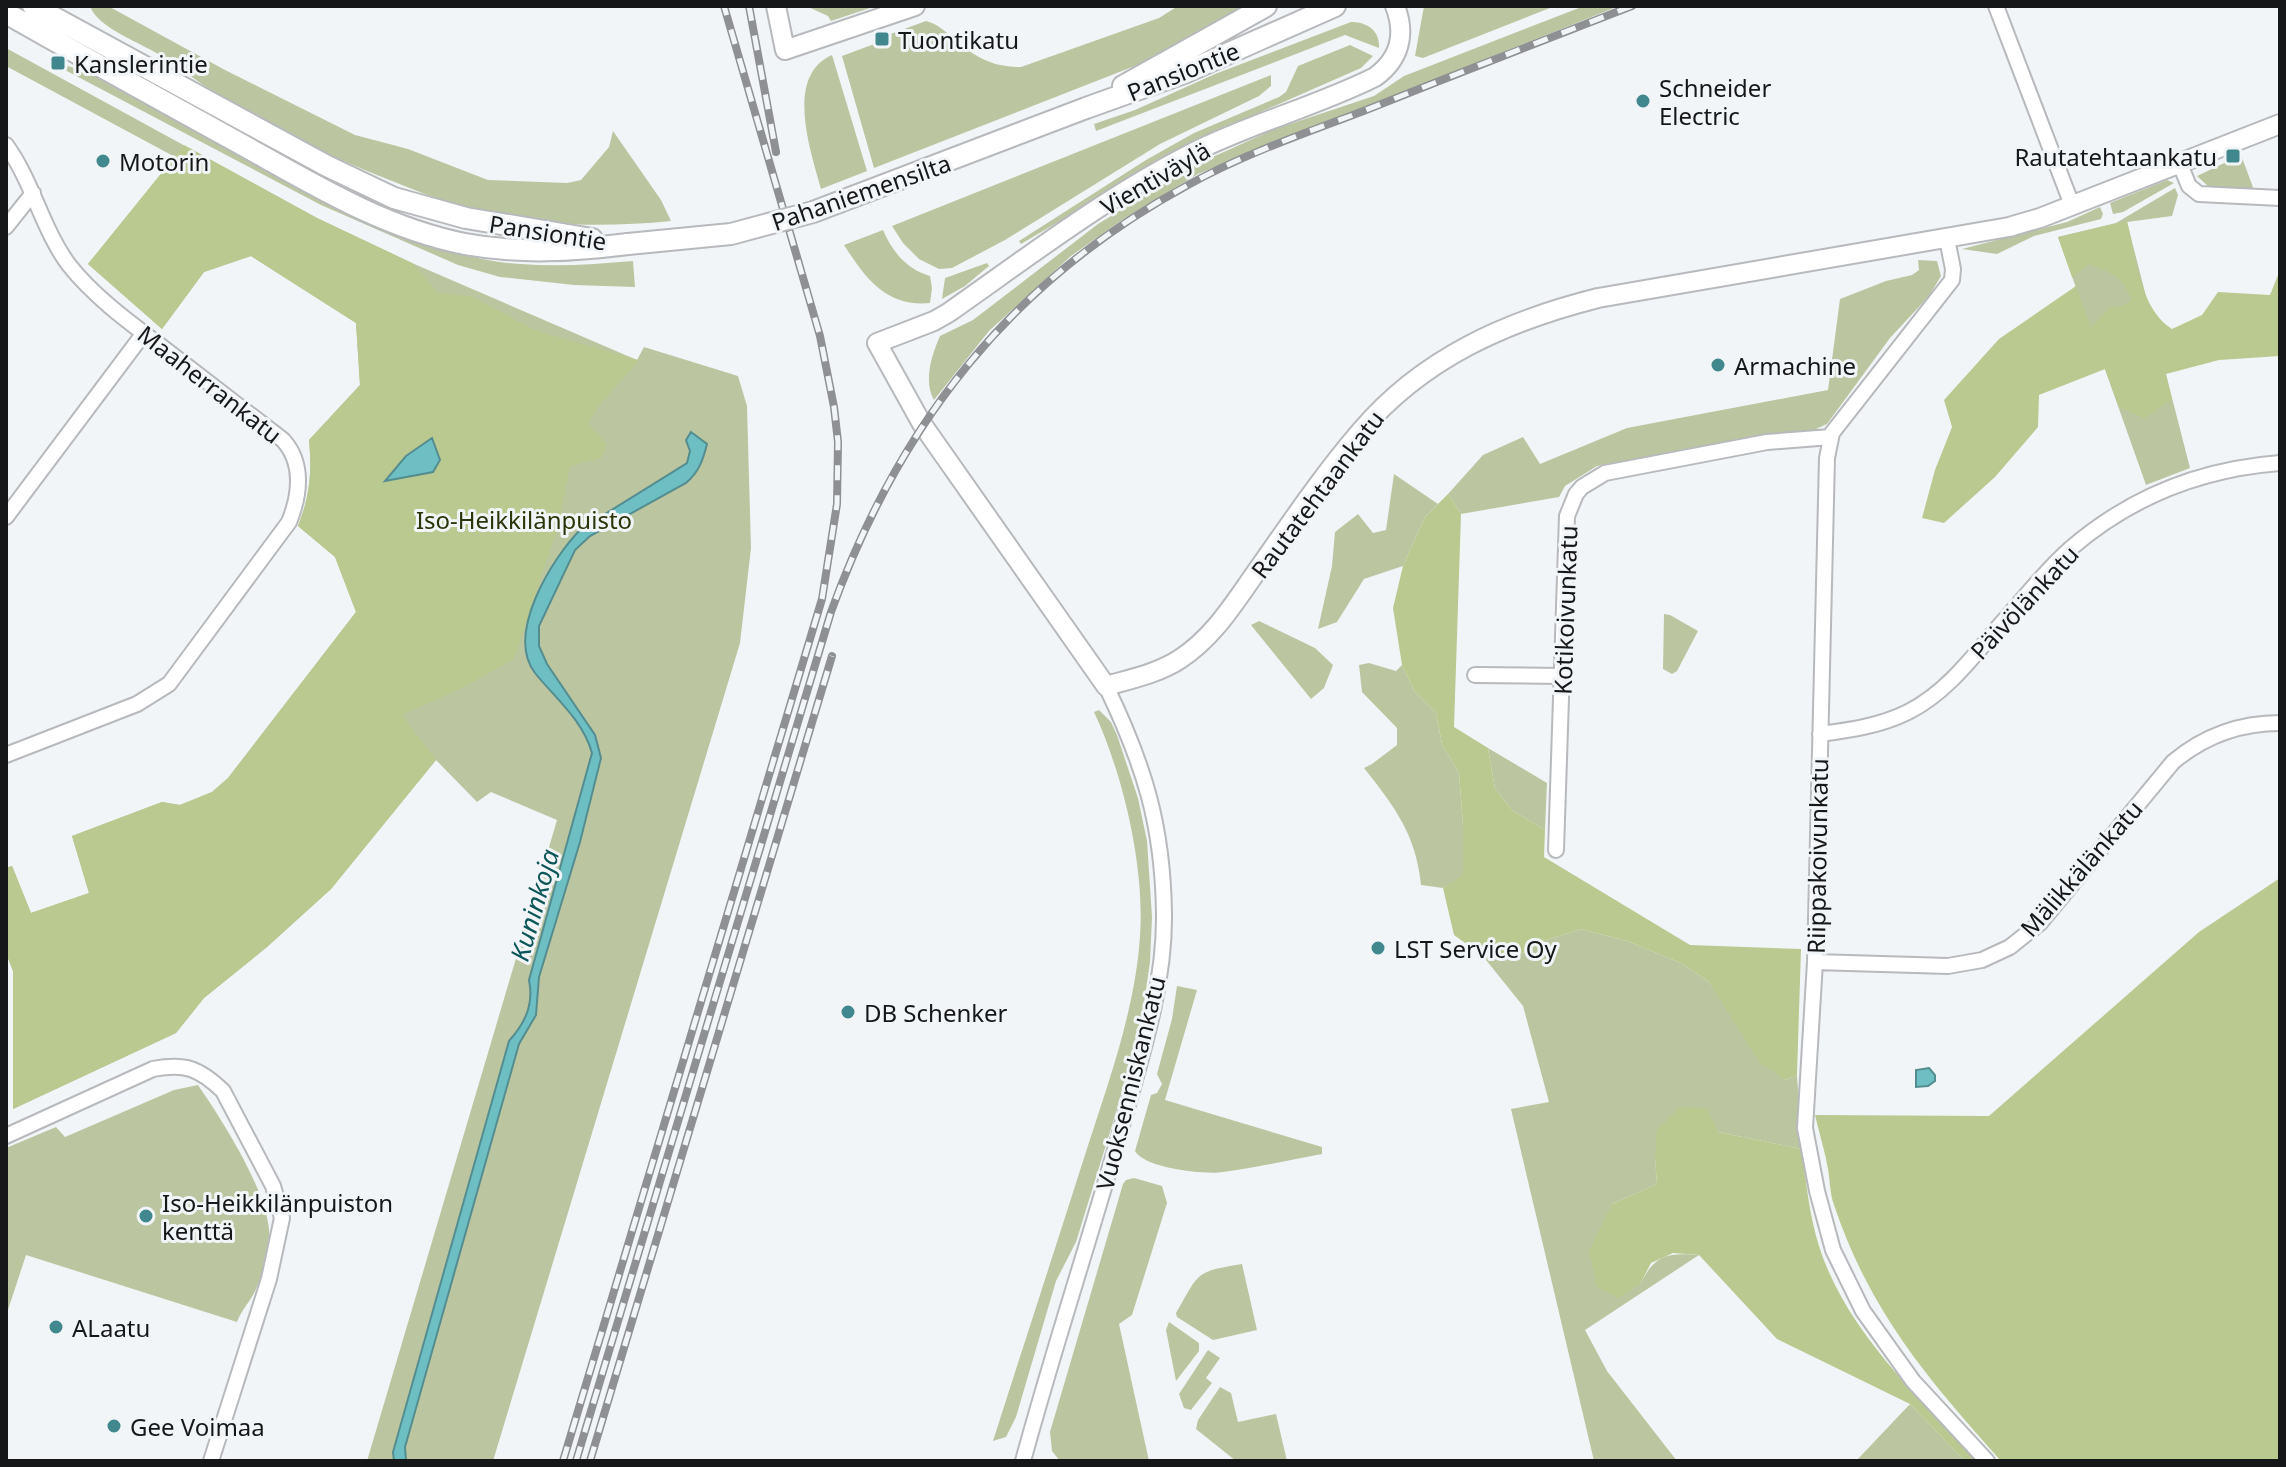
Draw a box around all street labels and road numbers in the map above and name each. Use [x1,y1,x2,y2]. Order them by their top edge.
street label: Pansiontie [1122,34,1244,108]
street label: Vientiväylä [1094,133,1216,223]
street label: Pahaniemensilta [767,146,955,238]
street label: Pansiontie [487,206,609,258]
street label: Maaherrankatu [131,317,289,451]
street label: Rautatehtaankatu [1243,403,1391,585]
street label: Kotikoivunkatu [1546,525,1584,695]
street label: Päivölänkatu [1962,538,2086,666]
street label: Riippakoivunkatu [1799,758,1835,954]
street label: Mälikkälänkatu [2012,793,2150,943]
street label: Vuoksenniskankatu [1087,972,1173,1194]

